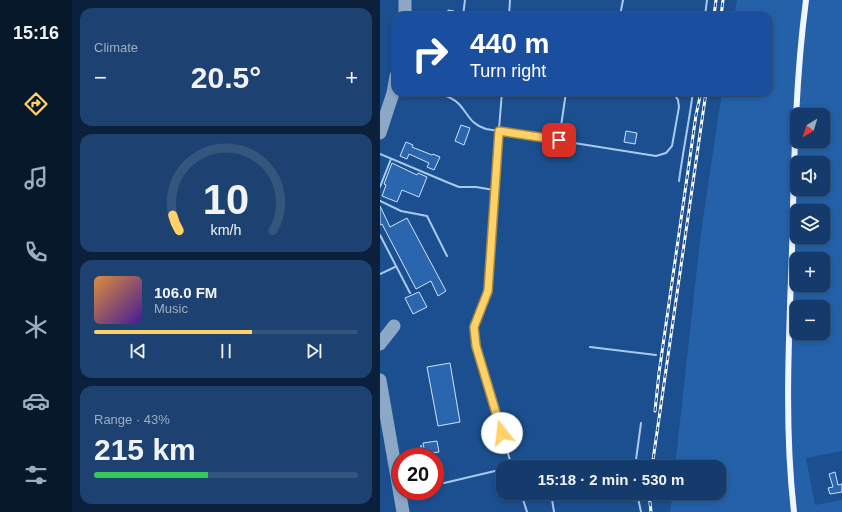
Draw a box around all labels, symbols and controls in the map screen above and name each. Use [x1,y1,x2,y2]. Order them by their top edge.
text: 15:16 [13,23,59,43]
icon: right [404,28,456,80]
text: 440 m [470,28,549,59]
text: Climate [94,40,138,55]
text: 20.5° [191,61,261,94]
text: Turn right [470,61,546,81]
text: − [94,65,107,90]
text: + [345,65,358,90]
icon: directions [22,90,50,118]
north arrow [790,108,830,148]
map controls [790,108,830,340]
pin [542,123,576,157]
icon: arrive [548,129,570,151]
button: sound [790,156,830,196]
icon: music [22,164,50,192]
text: 10 [203,176,249,223]
button: layers [790,204,830,244]
text: km/h [211,222,242,238]
icon: phone [22,238,50,266]
button: + [790,252,830,292]
text: 106.0 FM [154,284,217,301]
button: − [790,300,830,340]
text: Music [154,301,188,316]
icon: climate [22,313,50,341]
icon: previous [127,340,149,362]
icon: pause [215,340,237,362]
icon: next [303,340,325,362]
icon: car [22,387,50,415]
text: Range · 43% [94,412,170,427]
position arrow [481,412,523,454]
text: 215 km [94,433,196,466]
speed limit sign: 20 [392,448,444,500]
icon: filters [22,461,50,489]
text: 15:18 · 2 min · 530 m [538,471,684,488]

